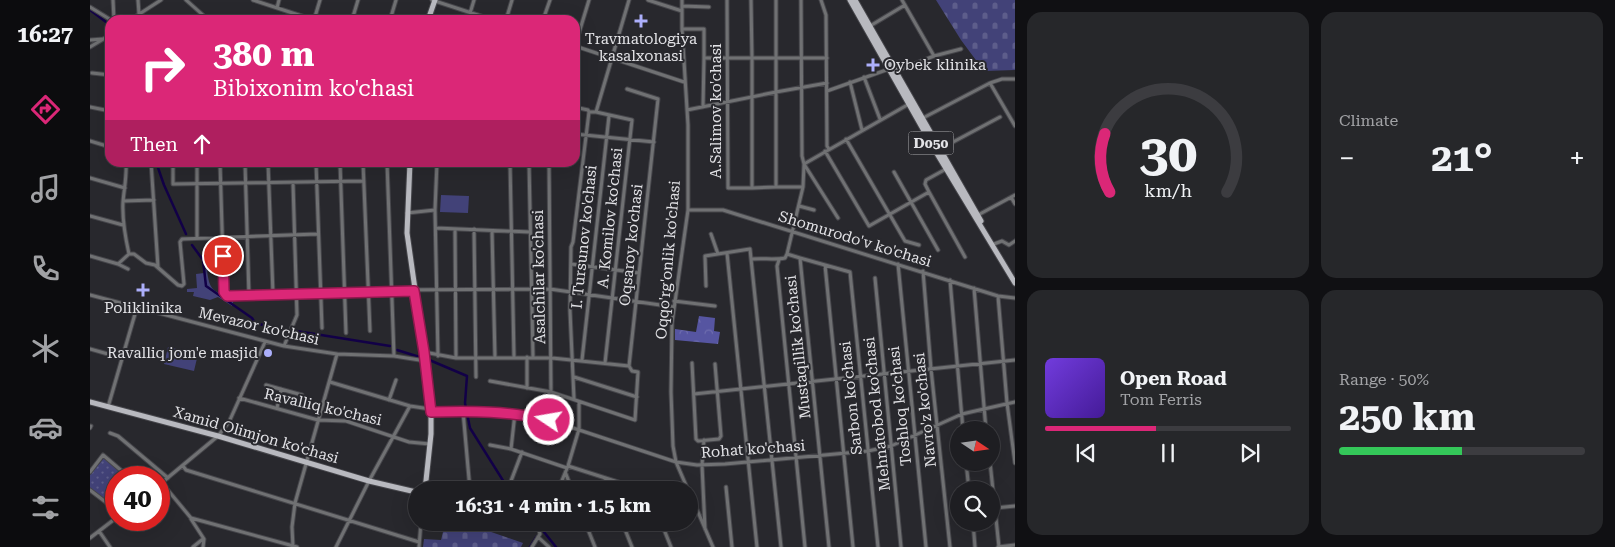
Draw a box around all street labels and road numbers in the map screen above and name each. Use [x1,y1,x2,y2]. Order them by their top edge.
street label: A.Salimov ko'chasi [707,43,725,179]
road number: D050 [908,132,954,154]
street label: A. Komilov ko'chasi [594,147,626,289]
street label: I. Tursunov ko'chasi [568,164,601,310]
street label: Oqqo'rg'onlik ko'chasi [652,180,684,340]
street label: Oqsaroy ko'chasi [616,183,646,307]
street label: Shomurodo'v ko'chasi [776,207,934,271]
street label: Asalchilar ko'chasi [529,210,549,344]
street label: Mustaqillik ko'chasi [781,274,814,420]
street label: Mevazor ko'chasi [197,303,321,349]
street label: Mehnatobod ko'chasi [860,336,894,492]
street label: Sarbon ko'chasi [836,340,866,456]
street label: Toshloq ko'chasi [885,345,915,467]
street label: Navro'z ko'chasi [910,352,940,468]
street label: Ravalliq ko'chasi [262,385,384,429]
street label: Xamid Olimjon ko'chasi [171,403,341,467]
street label: Rohat ko'chasi [700,436,806,462]

